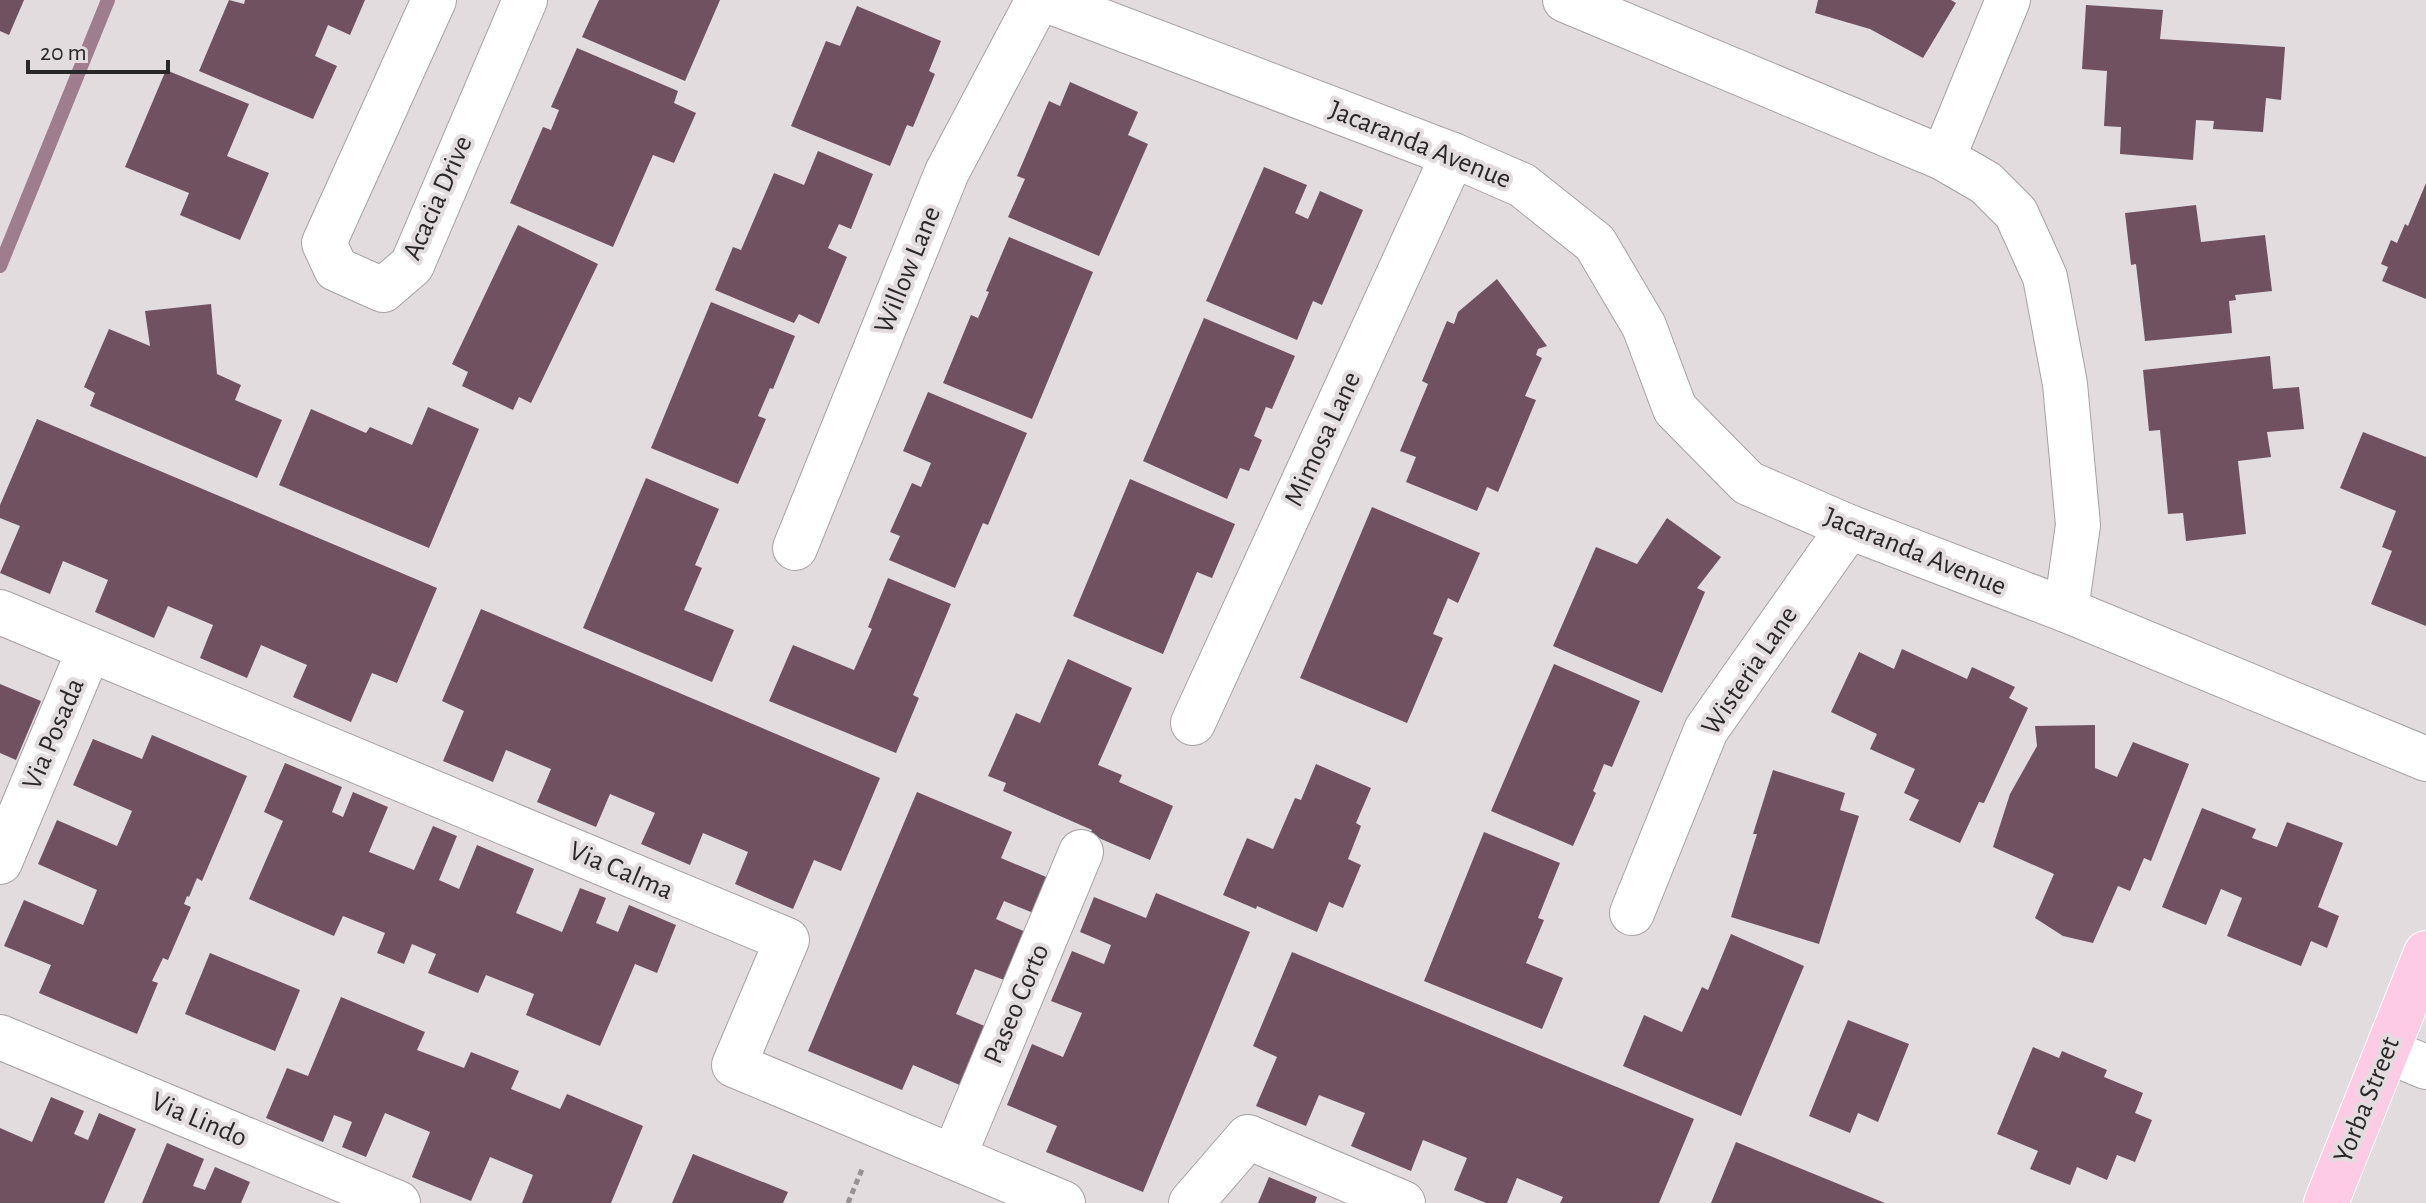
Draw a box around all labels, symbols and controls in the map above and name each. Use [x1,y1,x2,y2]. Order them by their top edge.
scale bar [28,24,168,74]
text: 20 m [40,41,87,65]
street label: Jacaranda Avenue [1325,96,1515,194]
street label: Acacia Drive [398,132,478,264]
street label: Willow Lane [870,203,946,337]
street label: Mimosa Lane [1280,368,1366,510]
street label: Jacaranda Avenue [1820,503,2010,601]
street label: Wisteria Lane [1697,602,1803,740]
street label: Via Posada [18,674,90,794]
street label: Via Calma [565,837,677,905]
street label: Paseo Corto [979,940,1055,1068]
street label: Yorba Street [2329,1033,2405,1167]
street label: Via Lindo [147,1087,251,1153]

